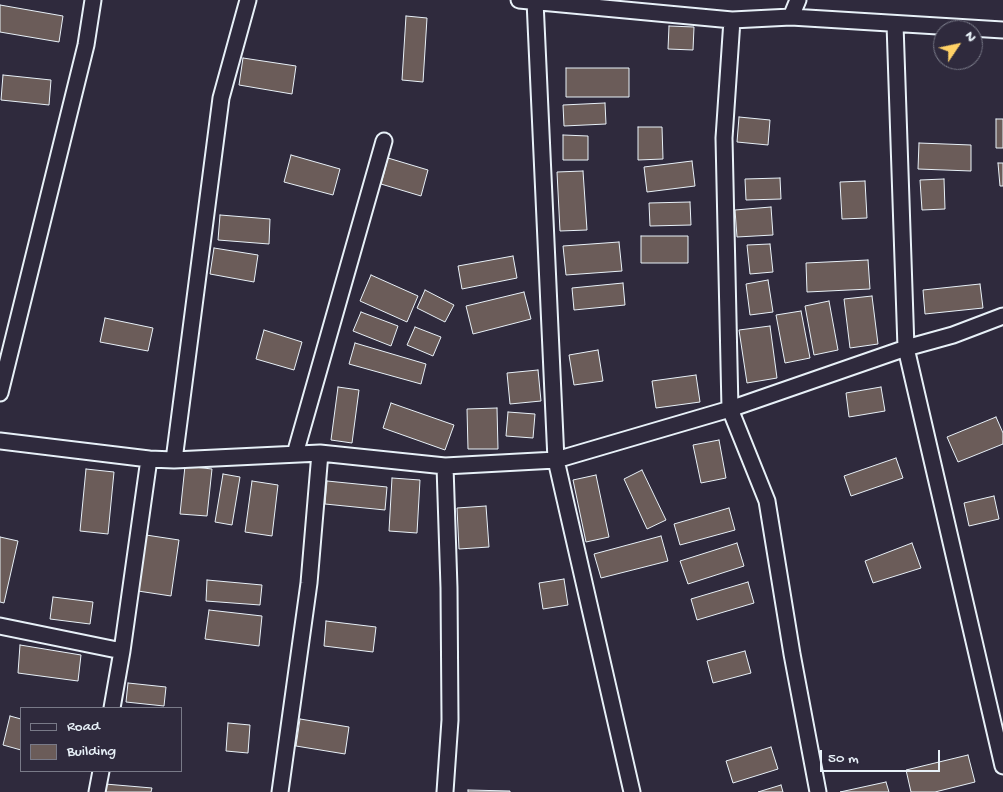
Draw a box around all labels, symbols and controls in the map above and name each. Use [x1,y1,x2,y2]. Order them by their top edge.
north arrow [933,20,983,70]
text: N [960,28,980,45]
legend [20,707,182,772]
text: Road [67,718,100,736]
scale bar [823,740,943,772]
text: Building [67,743,116,761]
text: 50 m [828,750,859,768]

